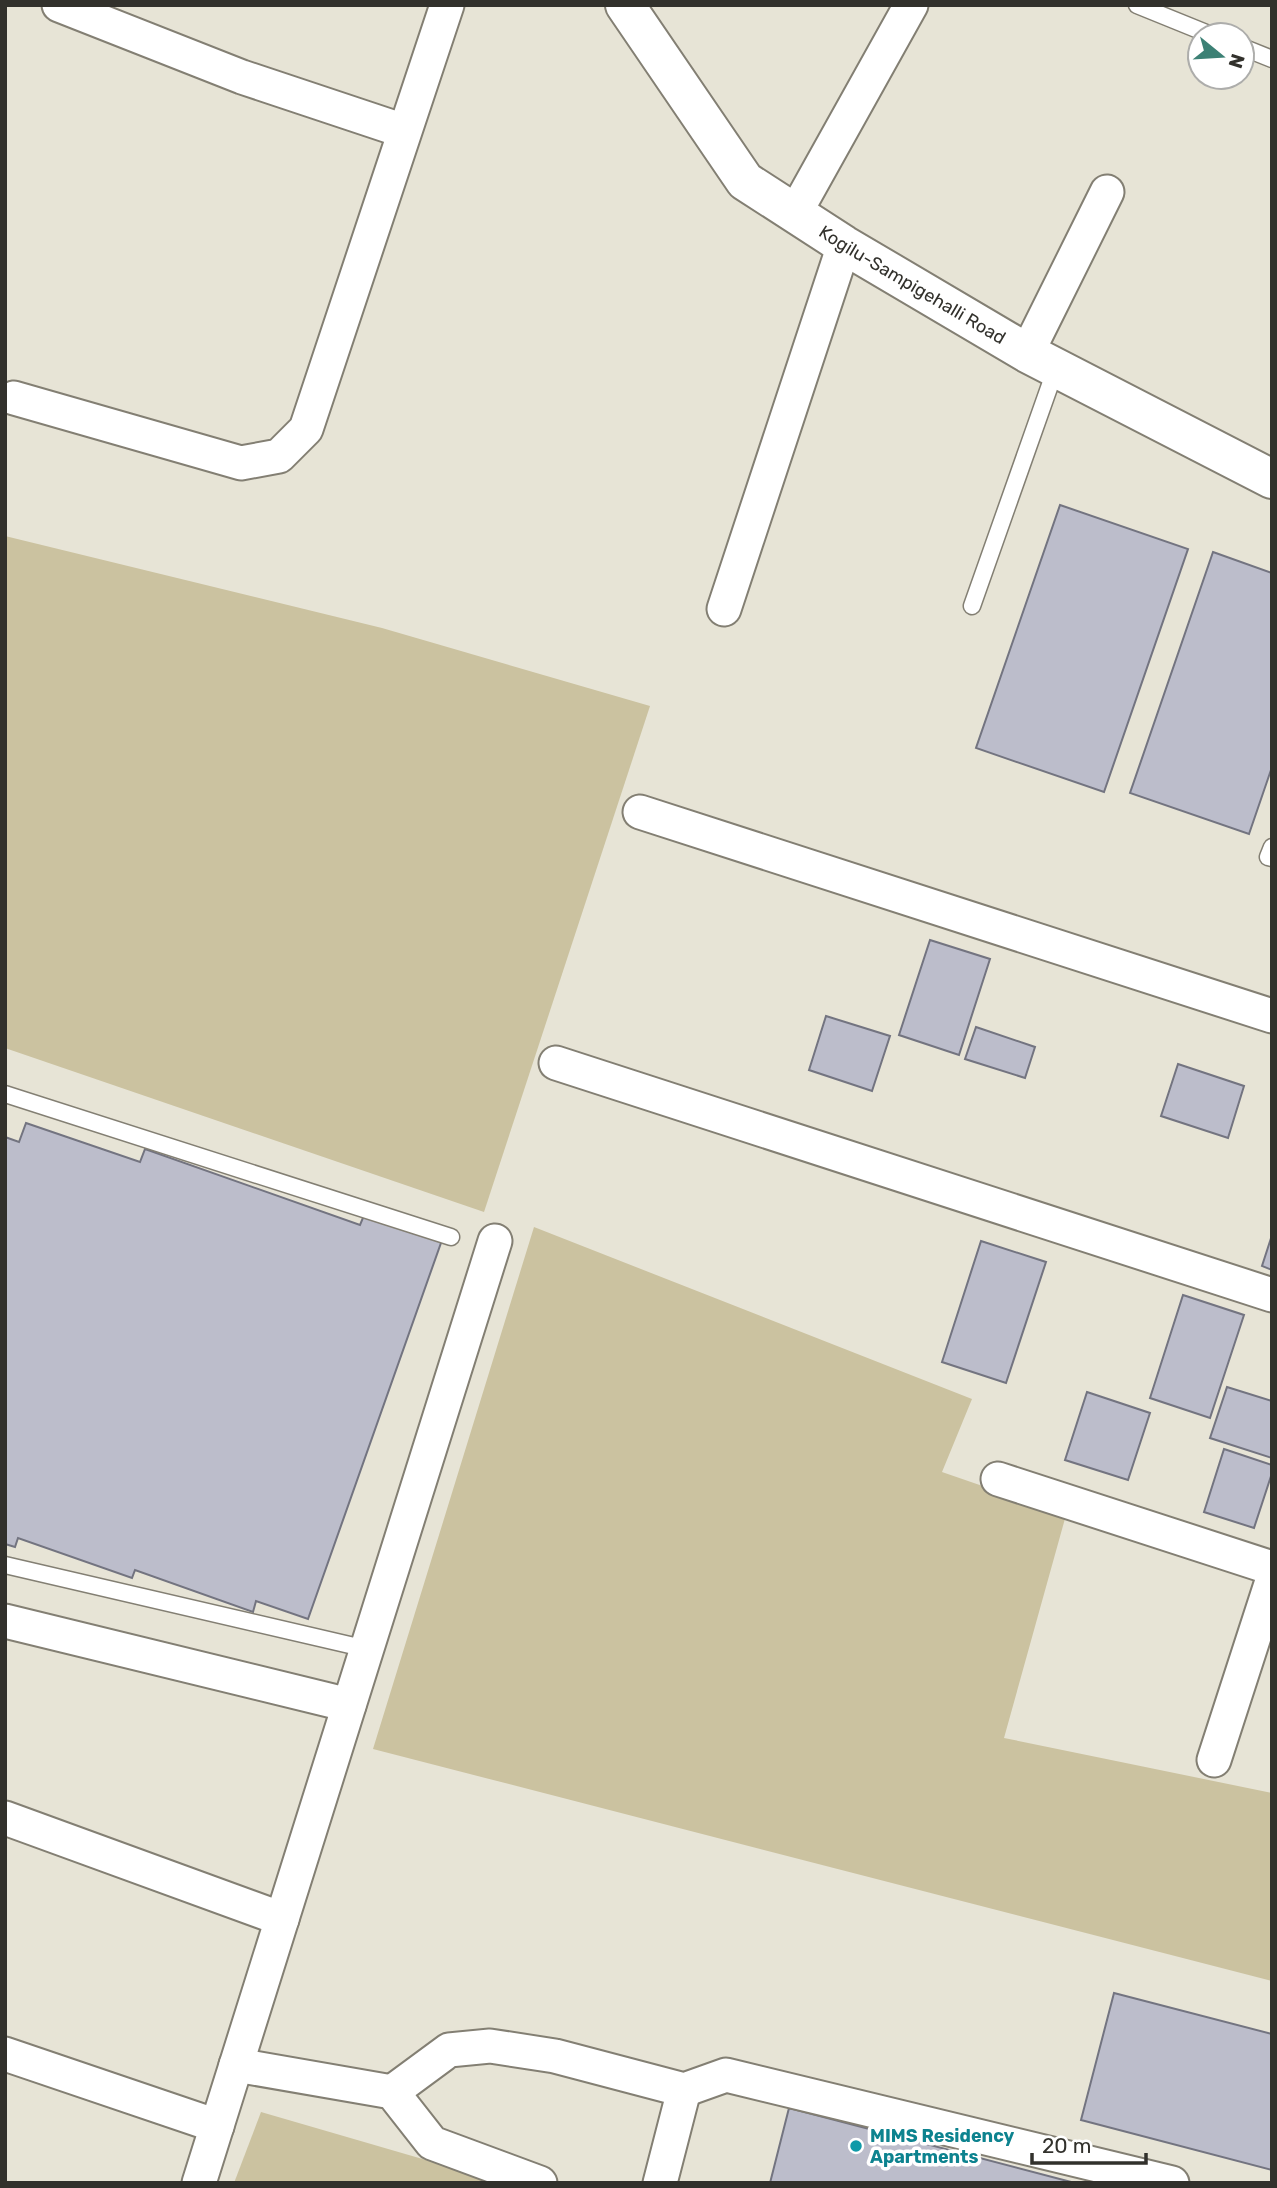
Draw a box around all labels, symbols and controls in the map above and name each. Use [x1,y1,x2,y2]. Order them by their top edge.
north arrow [1186,21,1256,91]
text: N [1224,51,1250,71]
street label: Kogilu-Sampigehalli Road [815,221,1010,349]
scale bar [1032,2122,1146,2166]
place label: MIMS Residency Apartments [870,2125,1014,2168]
text: 20 m [1042,2133,1091,2158]
marker: MIMS Residency Apartments [848,2138,864,2154]

